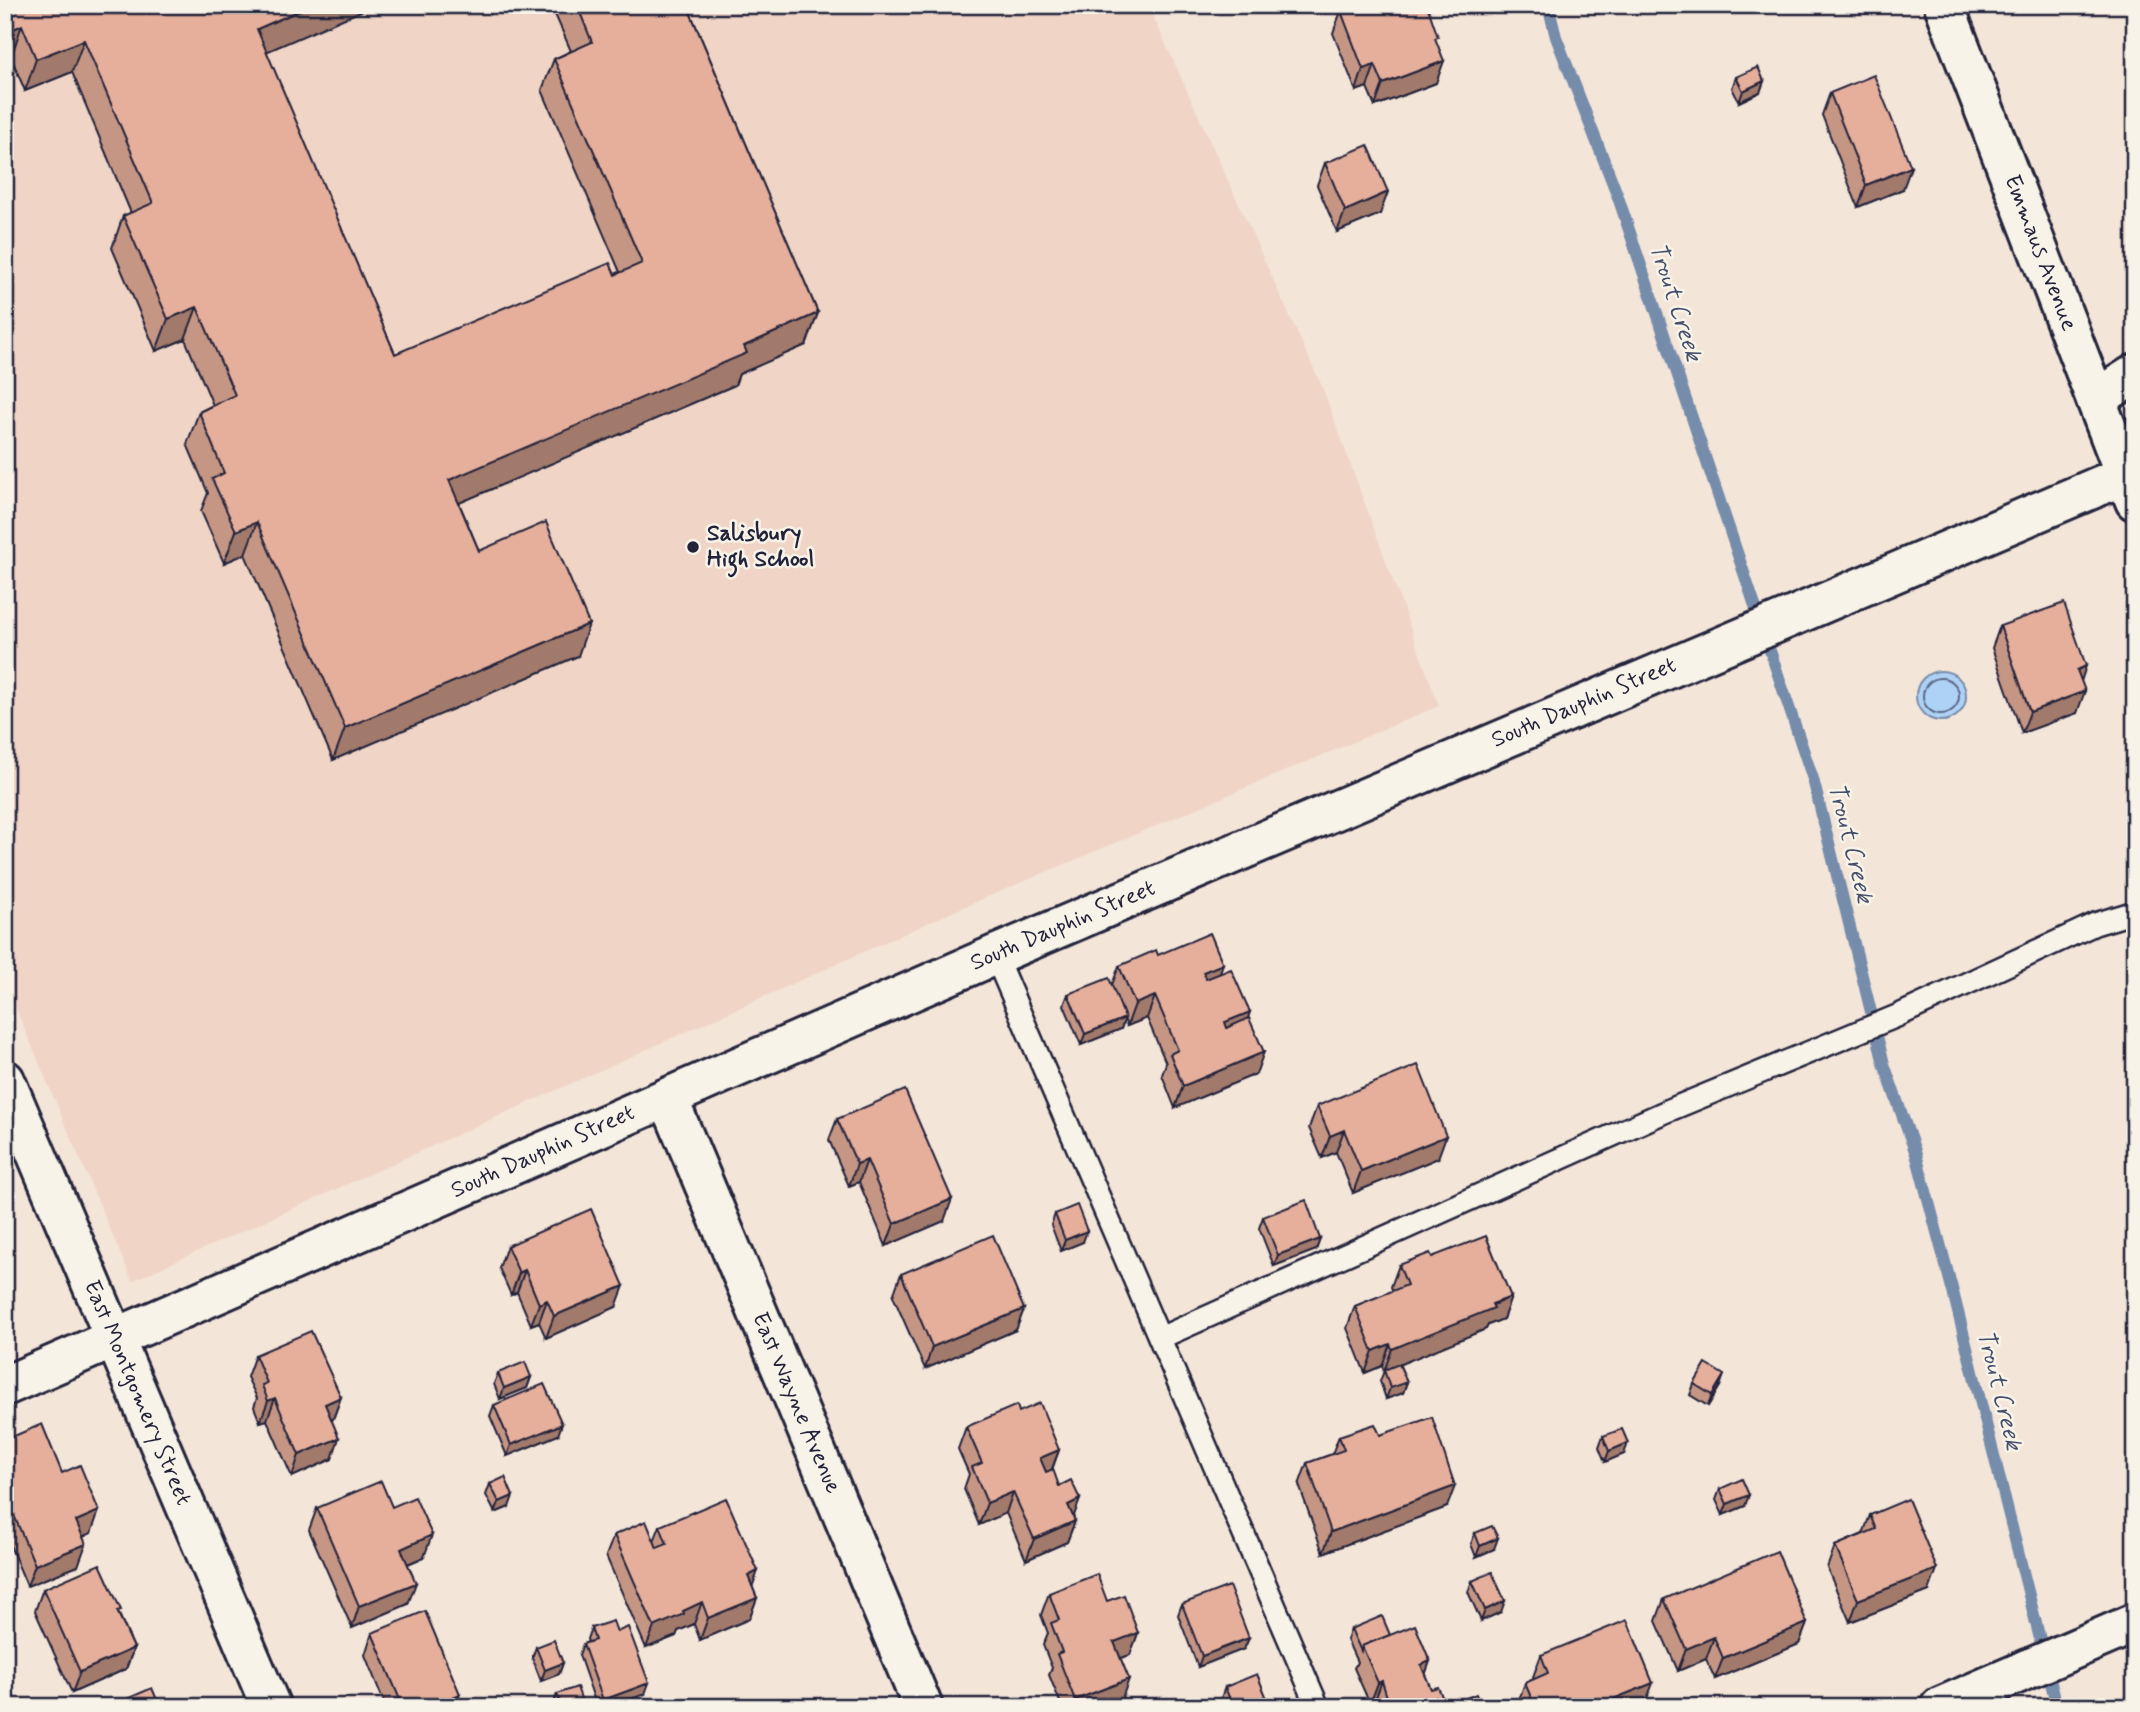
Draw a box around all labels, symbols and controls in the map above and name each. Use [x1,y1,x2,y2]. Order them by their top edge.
street label: Emmaus Avenue [1996,171,2084,335]
water label: Trout Creek [1641,239,1709,367]
place label: Salisbury High School [707,519,814,578]
marker: Salisbury High School [685,539,701,555]
street label: South Dauphin Street [1487,651,1681,755]
water label: Trout Creek [1820,780,1880,908]
street label: South Dauphin Street [966,874,1160,978]
street label: South Dauphin Street [447,1098,639,1206]
street label: East Montgomery Street [76,1276,198,1510]
street label: East Wayne Avenue [744,1308,848,1498]
water label: Trout Creek [1969,1327,2029,1455]

